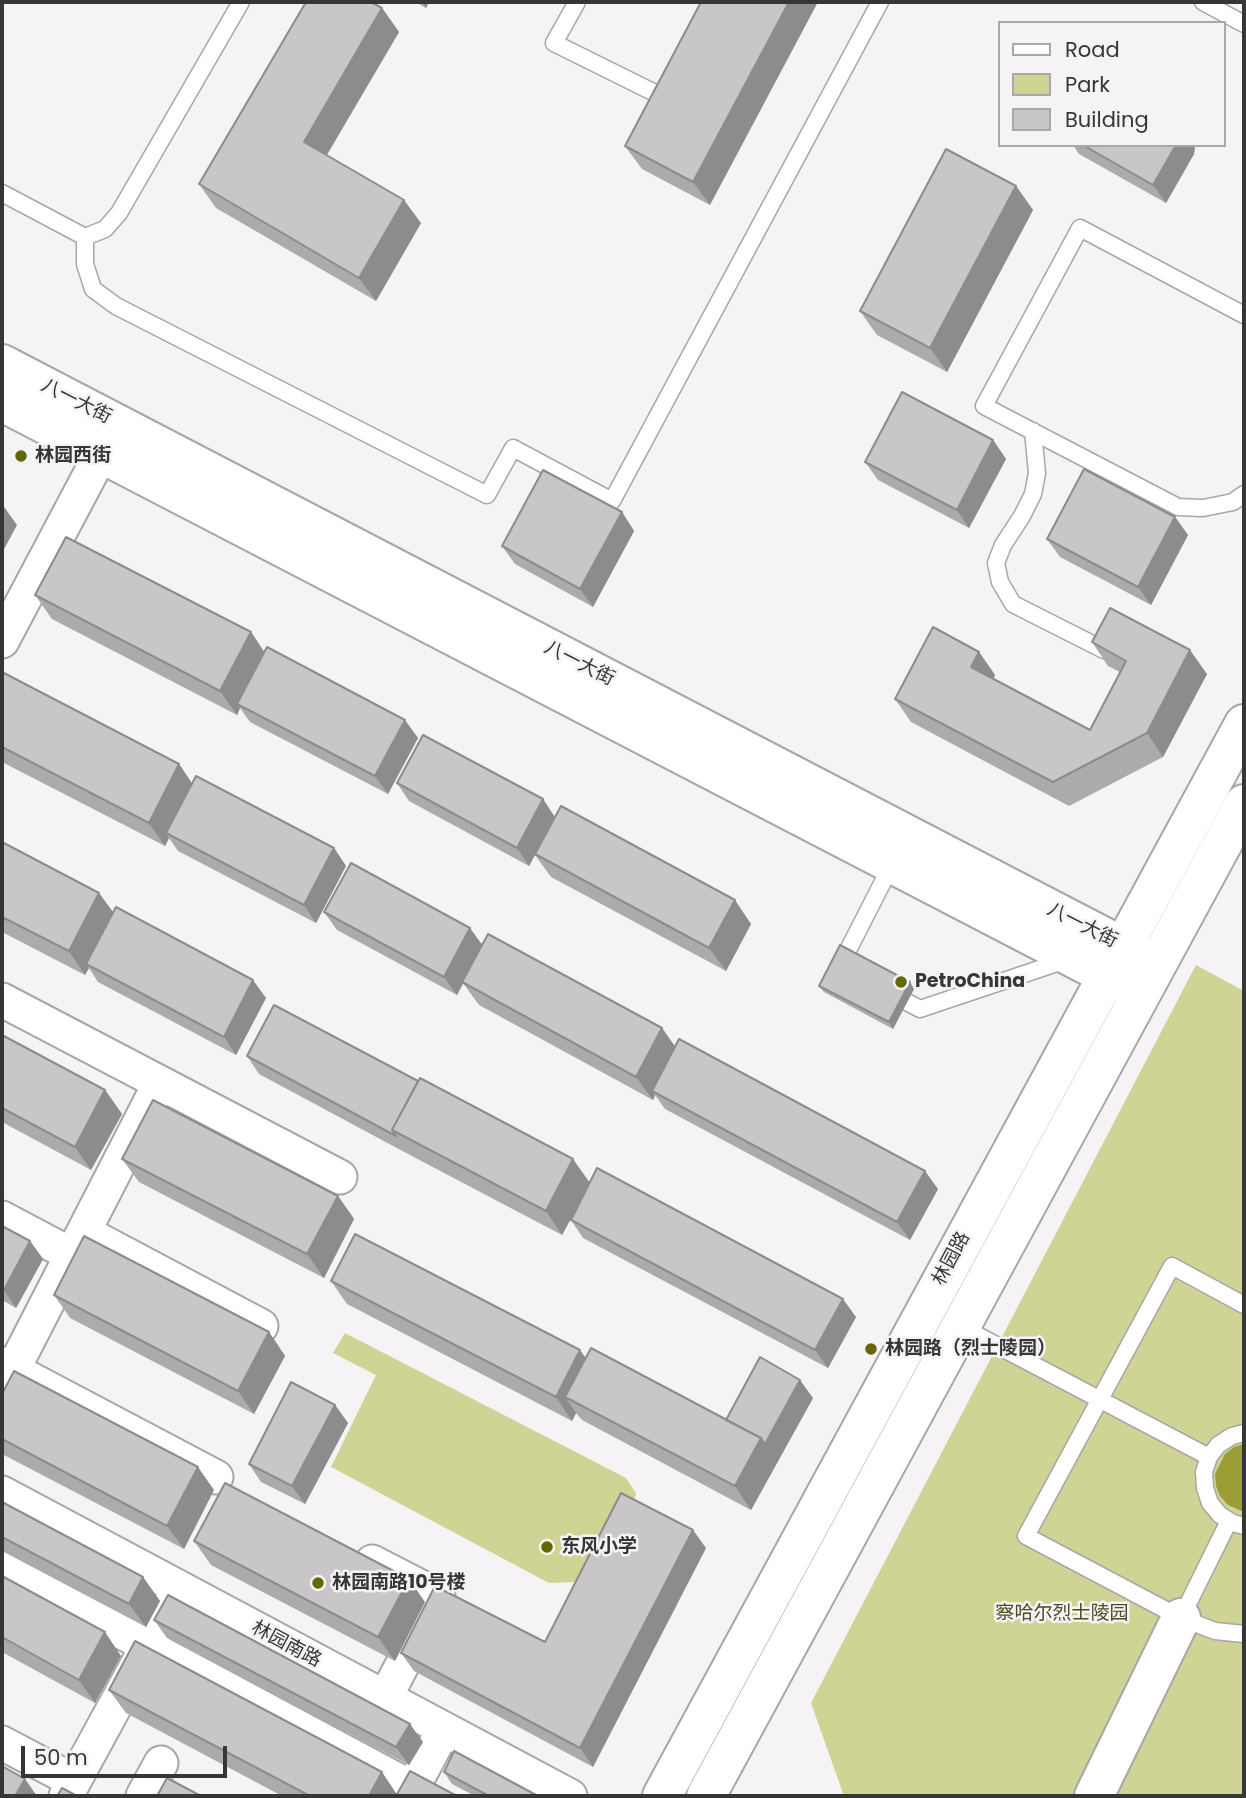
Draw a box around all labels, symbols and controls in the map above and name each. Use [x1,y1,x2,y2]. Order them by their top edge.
legend [998,21,1225,147]
text: Road [1065,35,1120,64]
text: Park [1065,70,1110,99]
text: Building [1065,105,1149,134]
street label: 八一大街 [37,375,115,429]
place label: 林园西街 [35,445,111,467]
marker: 林园西街 [13,448,29,464]
street label: 八一大街 [540,637,618,691]
street label: 八一大街 [1043,899,1121,953]
place label: PetroChina [915,971,1025,993]
marker: PetroChina [893,974,909,990]
street label: 林园路 [929,1228,975,1290]
place label: 林园路（烈士陵园） [885,1338,1056,1360]
marker: 林园路（烈士陵园） [863,1341,879,1357]
place label: 东风小学 [561,1536,637,1558]
marker: 东风小学 [539,1539,555,1555]
place label: 林园南路10号楼 [332,1572,466,1594]
marker: 林园南路10号楼 [310,1575,326,1591]
park label: 察哈尔烈士陵园 [996,1603,1128,1625]
street label: 林园南路 [247,1617,325,1673]
scale bar [24,1731,231,1775]
text: 50 m [34,1743,88,1772]

